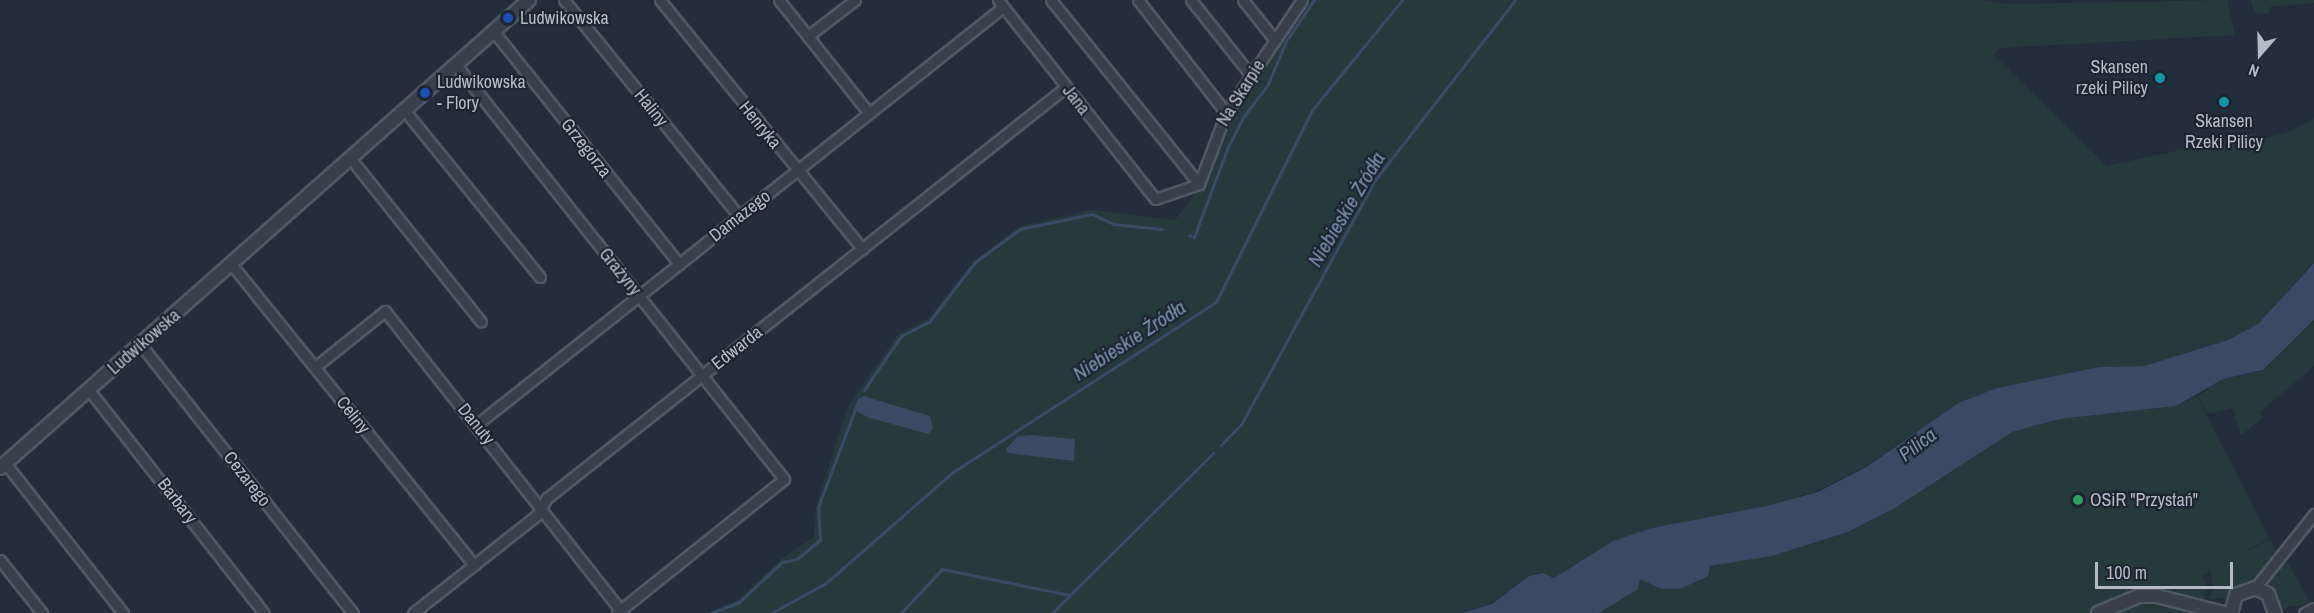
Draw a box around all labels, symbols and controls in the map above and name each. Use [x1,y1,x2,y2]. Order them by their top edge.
place label: Ludwikowska [520,7,609,29]
marker: Ludwikowska [501,11,515,25]
north arrow [2230,24,2290,84]
street label: Na Skarpie [1212,56,1270,130]
place label: Skansen rzeki Pilicy [2076,57,2148,100]
text: N [2246,59,2262,83]
marker: Skansen rzeki Pilicy [2153,71,2167,85]
place label: Ludwikowska - Flory [437,72,526,115]
street label: Jana [1058,81,1094,119]
street label: Haliny [629,85,673,131]
marker: Ludwikowska - Flory [418,86,432,100]
marker: Skansen Rzeki Pilicy [2217,95,2231,109]
street label: Henryka [734,97,786,153]
place label: Skansen Rzeki Pilicy [2185,111,2263,154]
street label: Grzegorza [556,114,616,182]
water label: Niebieskie Żródła [1302,147,1390,271]
street label: Damazego [705,186,775,246]
street label: Grażyny [594,244,646,300]
water label: Niebieskie Źródła [1068,295,1190,385]
street label: Ludwikowska [103,305,185,379]
street label: Edwarda [707,322,767,374]
street label: Celiny [331,392,375,438]
street label: Danuty [453,399,499,449]
water label: Pilica [1893,422,1941,466]
street label: Cezarego [219,447,275,511]
street label: Barbary [153,474,201,528]
place label: OSiR "Przystań" [2090,489,2198,511]
marker: OSiR "Przystań" [2071,493,2085,507]
scale bar [2098,550,2236,588]
text: 100 m [2106,560,2147,585]

